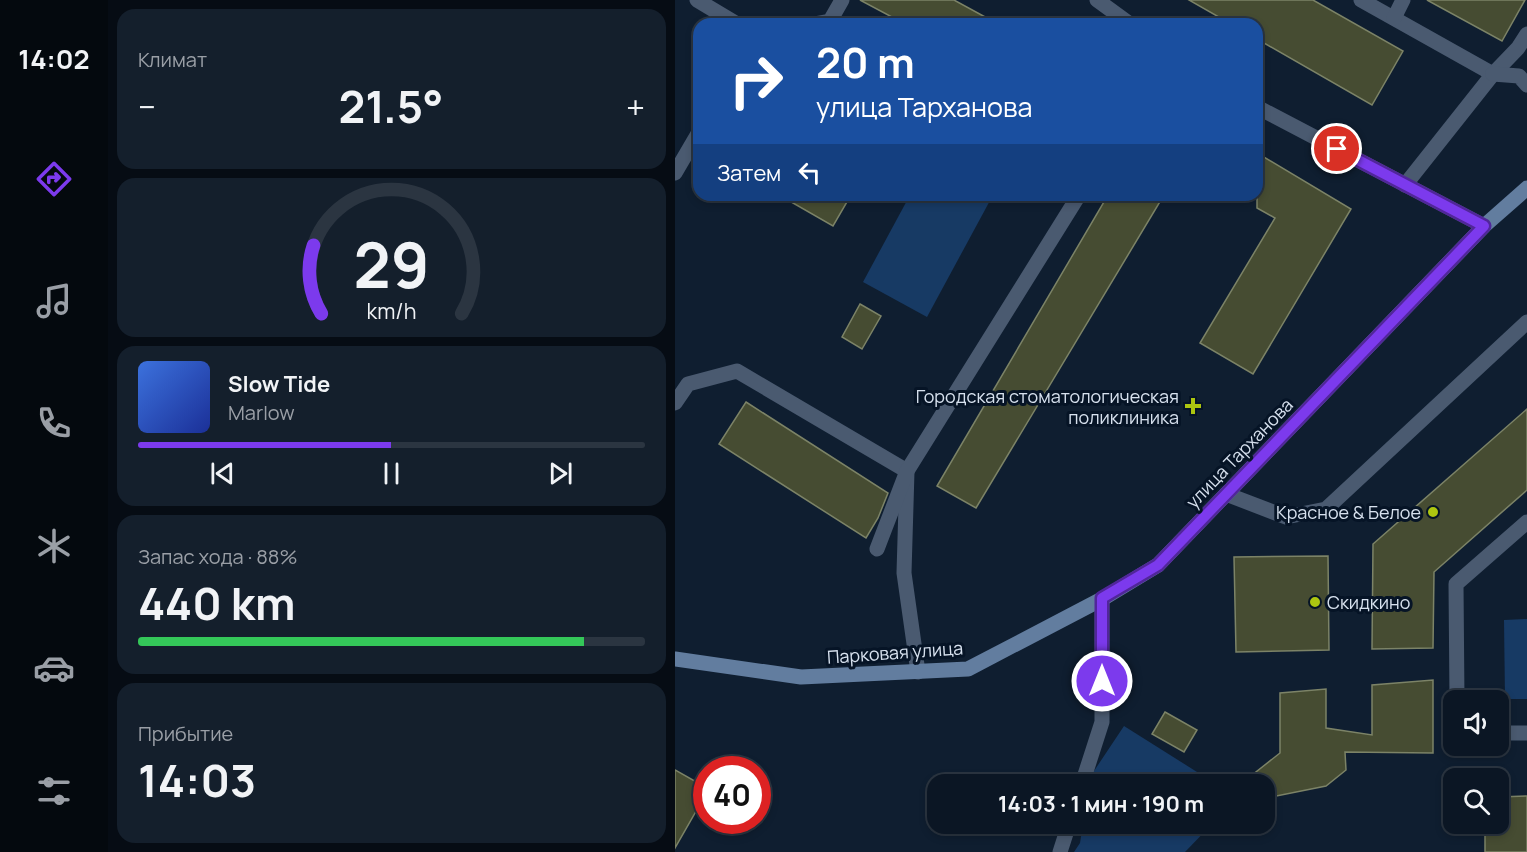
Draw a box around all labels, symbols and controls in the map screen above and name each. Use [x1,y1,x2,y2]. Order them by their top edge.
text: 20 m [816,33,915,91]
text: 14:02 [18,40,90,77]
icon: right [717,42,795,120]
text: Климат [138,46,207,73]
text: 21.5° [338,75,443,137]
text: − [138,84,156,129]
text: + [626,84,645,129]
text: улица Тарханова [816,88,1032,125]
pin [1311,123,1362,174]
icon: arrive [1320,132,1353,165]
icon: left [793,156,826,189]
icon: directions [33,158,75,200]
text: Затем [717,158,781,188]
text: 29 [354,222,429,308]
icon: music [33,280,75,322]
text: km/h [367,297,416,326]
text: Slow Tide [228,369,330,399]
place label: Городская стоматологическая поликлиника [916,384,1179,429]
street label: улица Тарханова [1180,393,1298,513]
marker: Городская стоматологическая поликлиника [1184,397,1202,415]
text: Marlow [228,399,295,426]
icon: phone [33,402,75,444]
icon: previous [206,457,239,490]
icon: pause [375,457,408,490]
icon: next [544,457,577,490]
place label: Красное & Белое [1276,500,1421,524]
marker: Красное & Белое [1426,505,1440,519]
icon: climate [33,525,75,567]
text: Запас хода · 88% [138,543,297,570]
text: 440 km [138,572,295,634]
place label: Скидкино [1327,590,1410,614]
marker: Скидкино [1308,595,1322,609]
street label: Парковая улица [826,635,964,669]
icon: car [33,647,75,689]
position arrow [1070,649,1134,713]
map controls [1443,690,1509,834]
button: sound [1443,690,1509,756]
text: Прибытие [138,720,233,747]
text: 14:03 [138,749,256,811]
speed limit sign: 40 [693,756,771,834]
button: search [1443,768,1509,834]
icon: filters [33,770,75,812]
text: 14:03 · 1 мин · 190 m [998,789,1204,819]

